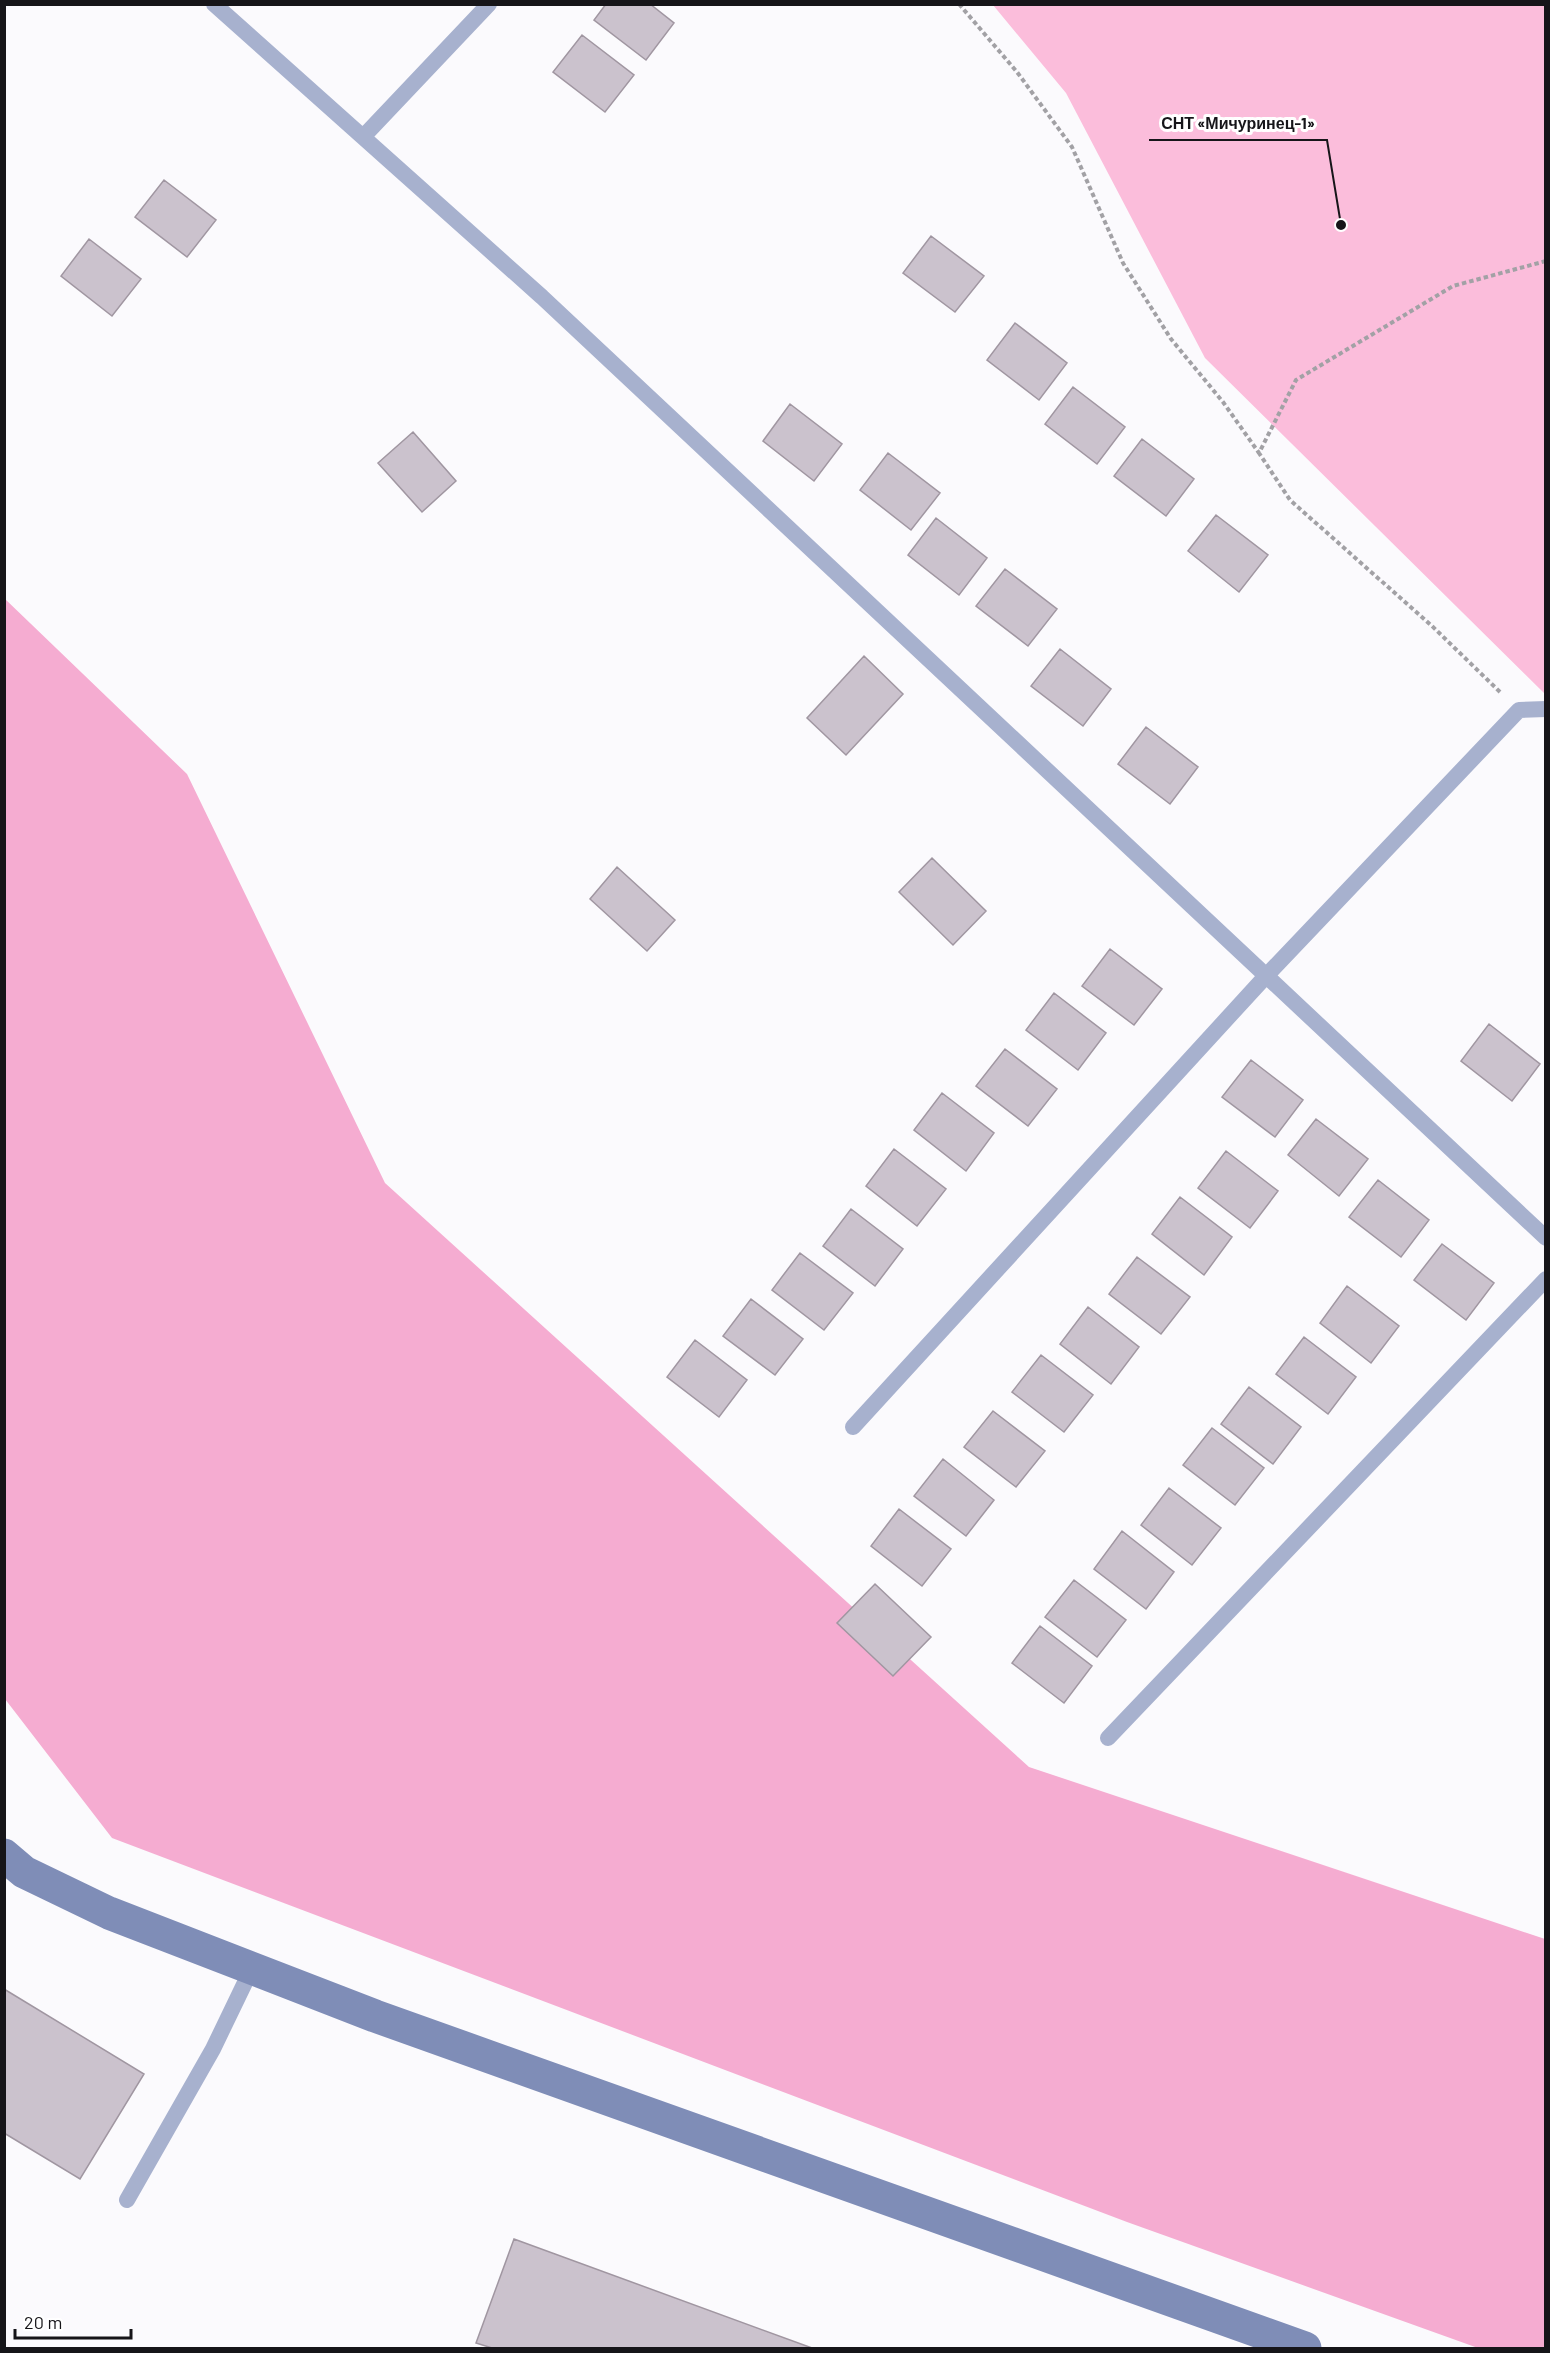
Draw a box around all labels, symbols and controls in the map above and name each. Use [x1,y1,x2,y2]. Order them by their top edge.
callout: СНТ «Мичуринец-1» [1149,106,1327,140]
text: СНТ «Мичуринец-1» [1161,113,1315,132]
scale bar [15,2302,130,2340]
text: 20 m [24,2311,62,2333]

